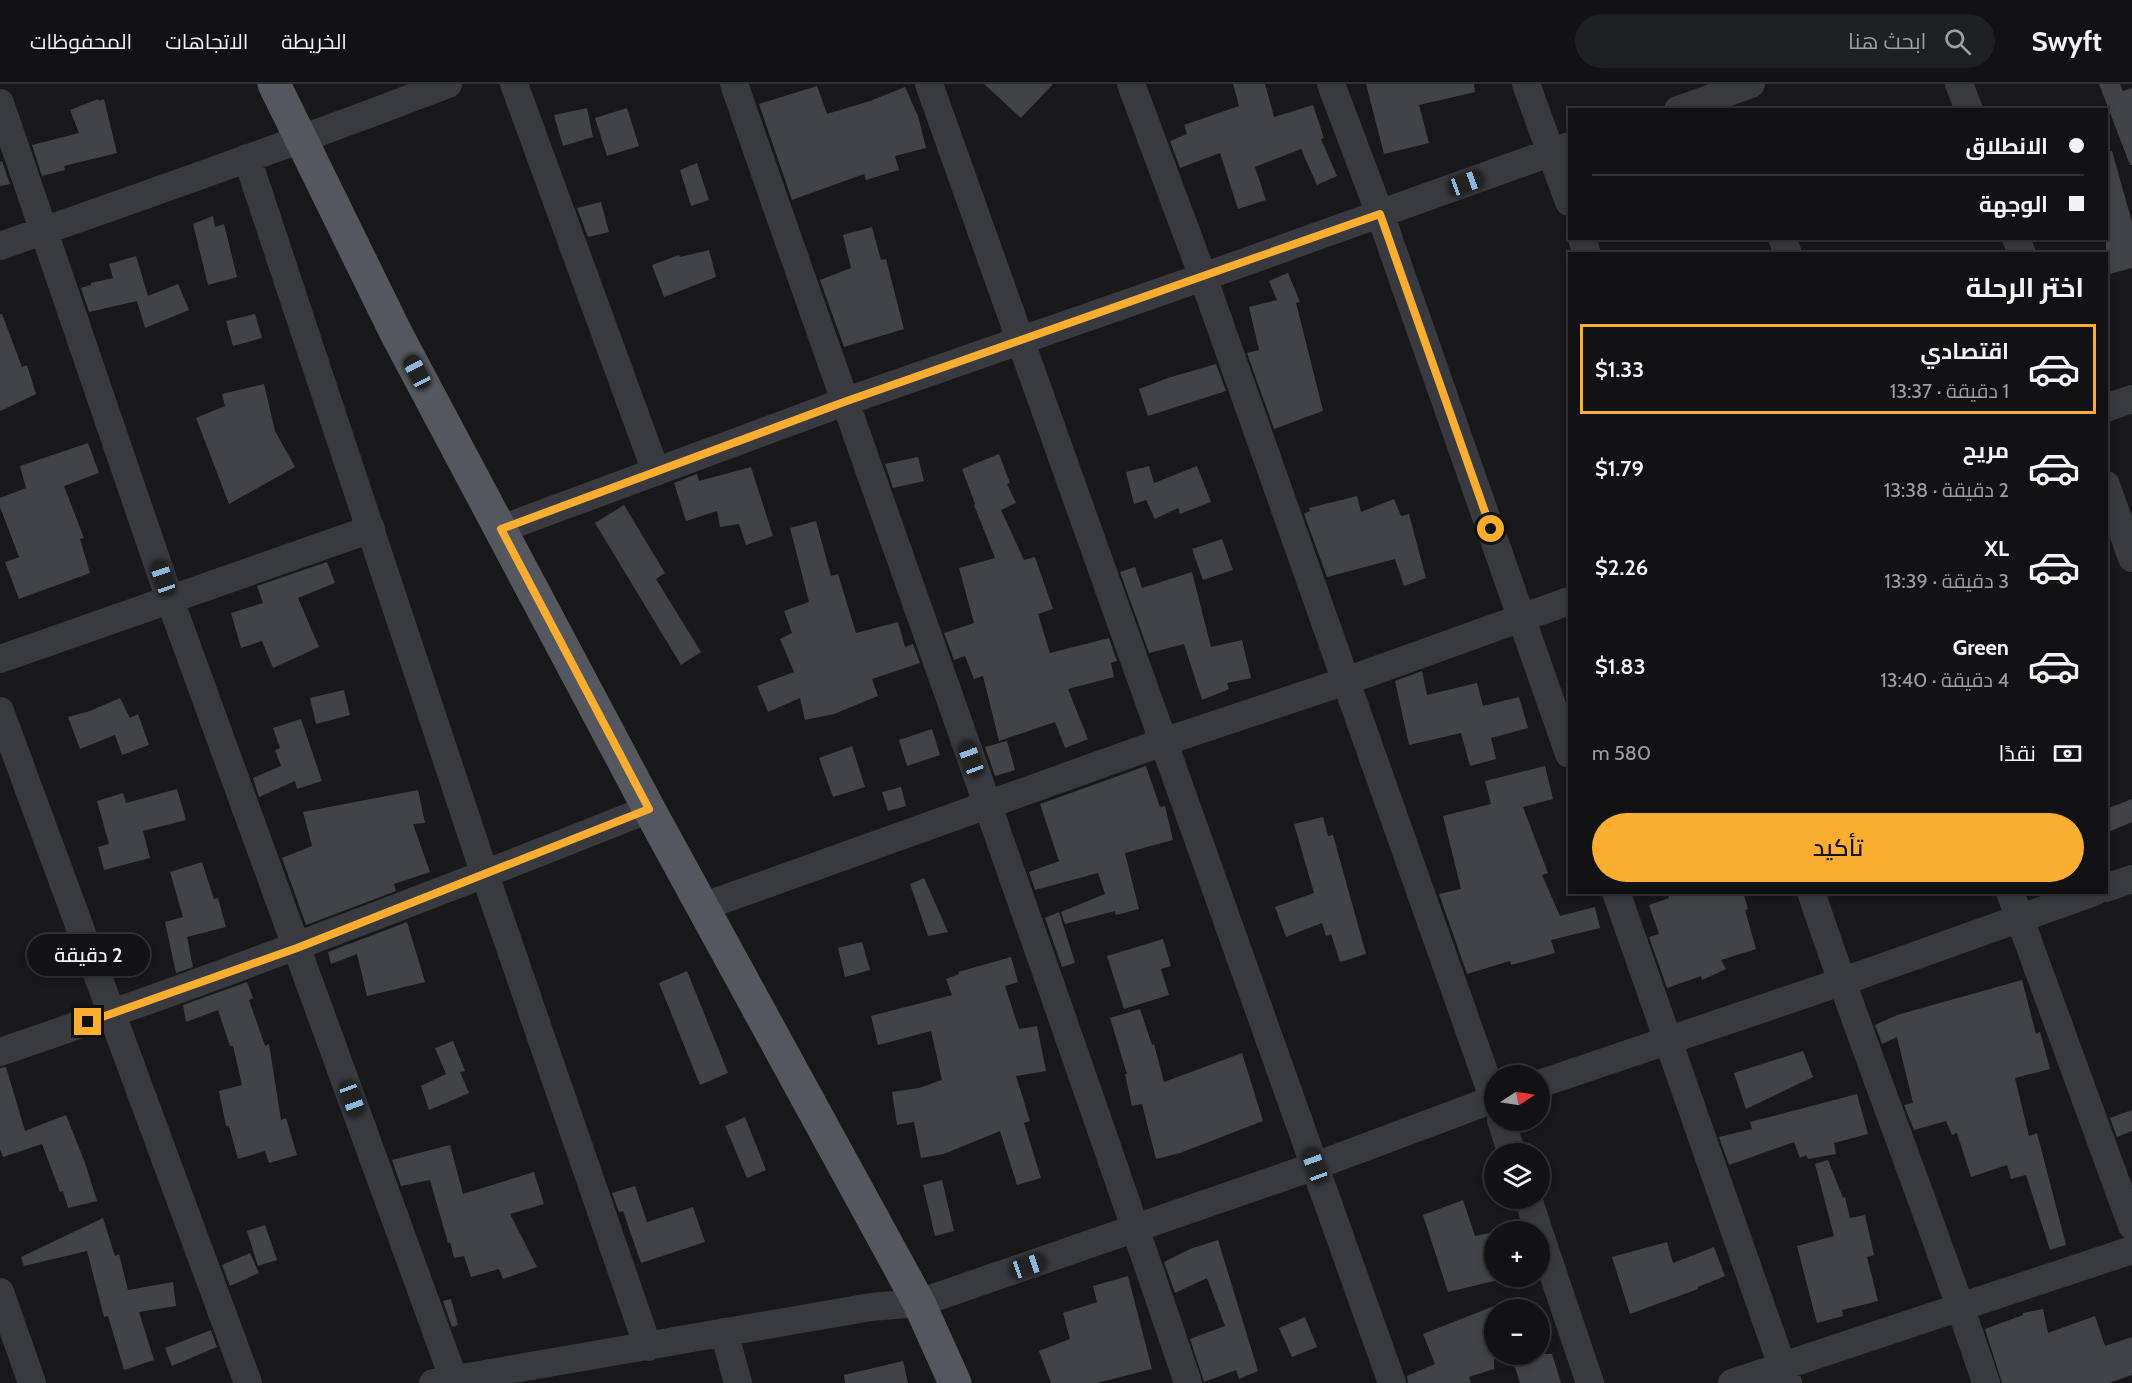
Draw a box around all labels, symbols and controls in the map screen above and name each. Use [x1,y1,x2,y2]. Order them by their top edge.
search box [1575,14,1995,68]
text: Swyft [2031,24,2102,58]
icon: search [1941,25,1974,58]
text: ابحث هنا [1848,28,1926,55]
text: المحفوظات [30,29,132,54]
text: الاتجاهات [165,29,248,54]
text: الخريطة [281,29,347,54]
text: الانطلاق [1965,133,2048,160]
car [1446,168,1486,198]
text: الوجهة [1979,191,2048,218]
text: اختر الرحلة [1966,271,2084,304]
text: اقتصادي [1920,338,2009,365]
icon: car [2027,342,2081,396]
car [401,352,433,392]
text: $1.33 [1595,356,1644,383]
text: 1 دقيقة · 13:37 [1890,379,2009,403]
text: مريح [1963,437,2009,464]
icon: car [2027,441,2081,495]
text: $1.79 [1595,455,1644,482]
text: 2 دقيقة · 13:38 [1884,478,2009,502]
route start [1477,515,1504,542]
text: XL [1984,535,2009,562]
icon: car [2027,540,2081,594]
text: $2.26 [1595,554,1648,581]
car [149,558,177,598]
text: 3 دقيقة · 13:39 [1884,569,2009,593]
text: Green [1953,634,2009,661]
icon: car [2027,639,2081,693]
text: $1.83 [1595,653,1646,680]
text: 4 دقيقة · 13:40 [1880,668,2009,692]
icon: cash [2051,737,2084,770]
car [956,739,986,779]
text: نقدًا [1998,740,2036,767]
text: 580 m [1592,741,1651,765]
button: تأكيد [1592,813,2084,882]
callout: 2 دقيقة [26,935,150,977]
text: 2 دقيقة [54,943,123,967]
route end [74,1008,101,1035]
north arrow [1484,1065,1550,1131]
map controls [1484,1065,1550,1365]
car [337,1079,367,1119]
button: layers [1484,1143,1550,1209]
car [1300,1146,1330,1186]
button: + [1484,1221,1550,1287]
car [1008,1252,1048,1280]
button: − [1484,1299,1550,1365]

